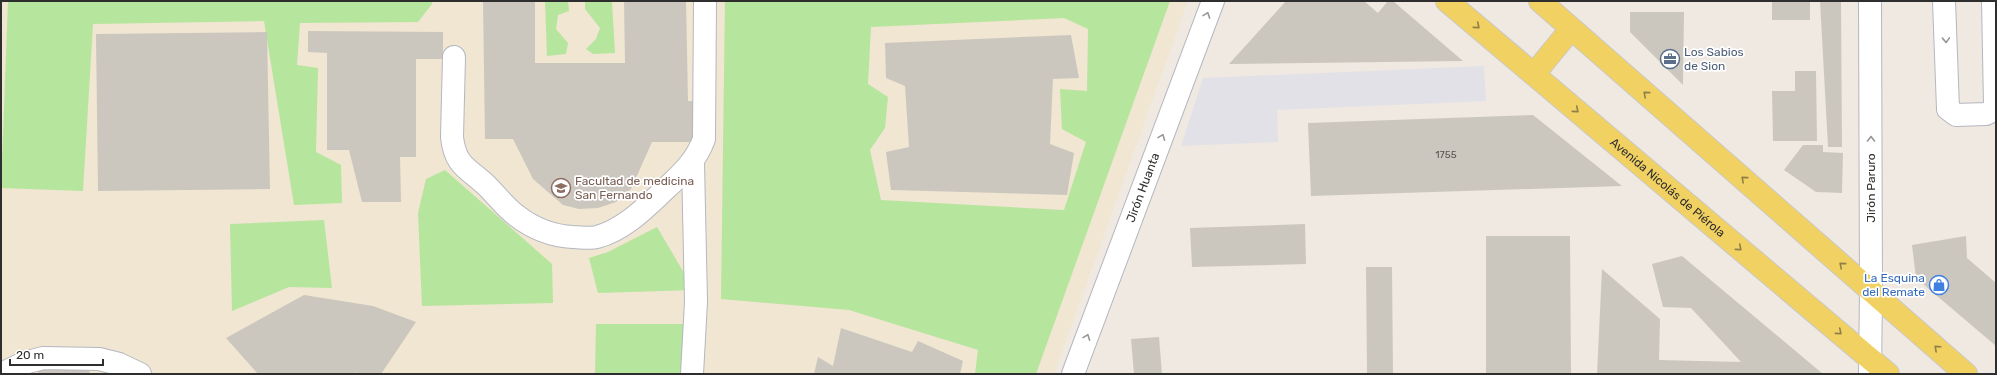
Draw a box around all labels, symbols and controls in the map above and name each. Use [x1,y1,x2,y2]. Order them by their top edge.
one-way arrow [1203,12,1211,19]
one-way arrow [1472,22,1479,29]
one-way arrow [1941,37,1950,43]
place label: Los Sabios de Sion [1684,45,1744,73]
office icon: Los Sabios de Sion [1659,48,1681,70]
one-way arrow [1643,91,1651,98]
one-way arrow [1571,105,1579,112]
one-way arrow [1157,134,1165,141]
street label: Avenida Nicolás de Piérola [1607,135,1728,240]
one-way arrow [1867,136,1875,142]
house number: 1755 [1435,149,1457,161]
street label: Jirón Huanta [1124,151,1162,224]
street label: Jirón Paruro [1864,153,1878,223]
place label: Facultad de medicina San Fernando [575,174,694,202]
school or university icon: Facultad de medicina San Fernando [550,177,572,199]
one-way arrow [1741,177,1749,184]
one-way arrow [1735,244,1742,251]
one-way arrow [1839,262,1847,269]
place label: La Esquina del Remate [1862,271,1925,299]
shop icon: La Esquina del Remate [1928,274,1950,296]
one-way arrow [1834,327,1841,334]
one-way arrow [1082,334,1090,341]
scale bar [10,341,103,367]
one-way arrow [1934,346,1942,353]
text: 20 m [16,348,44,362]

